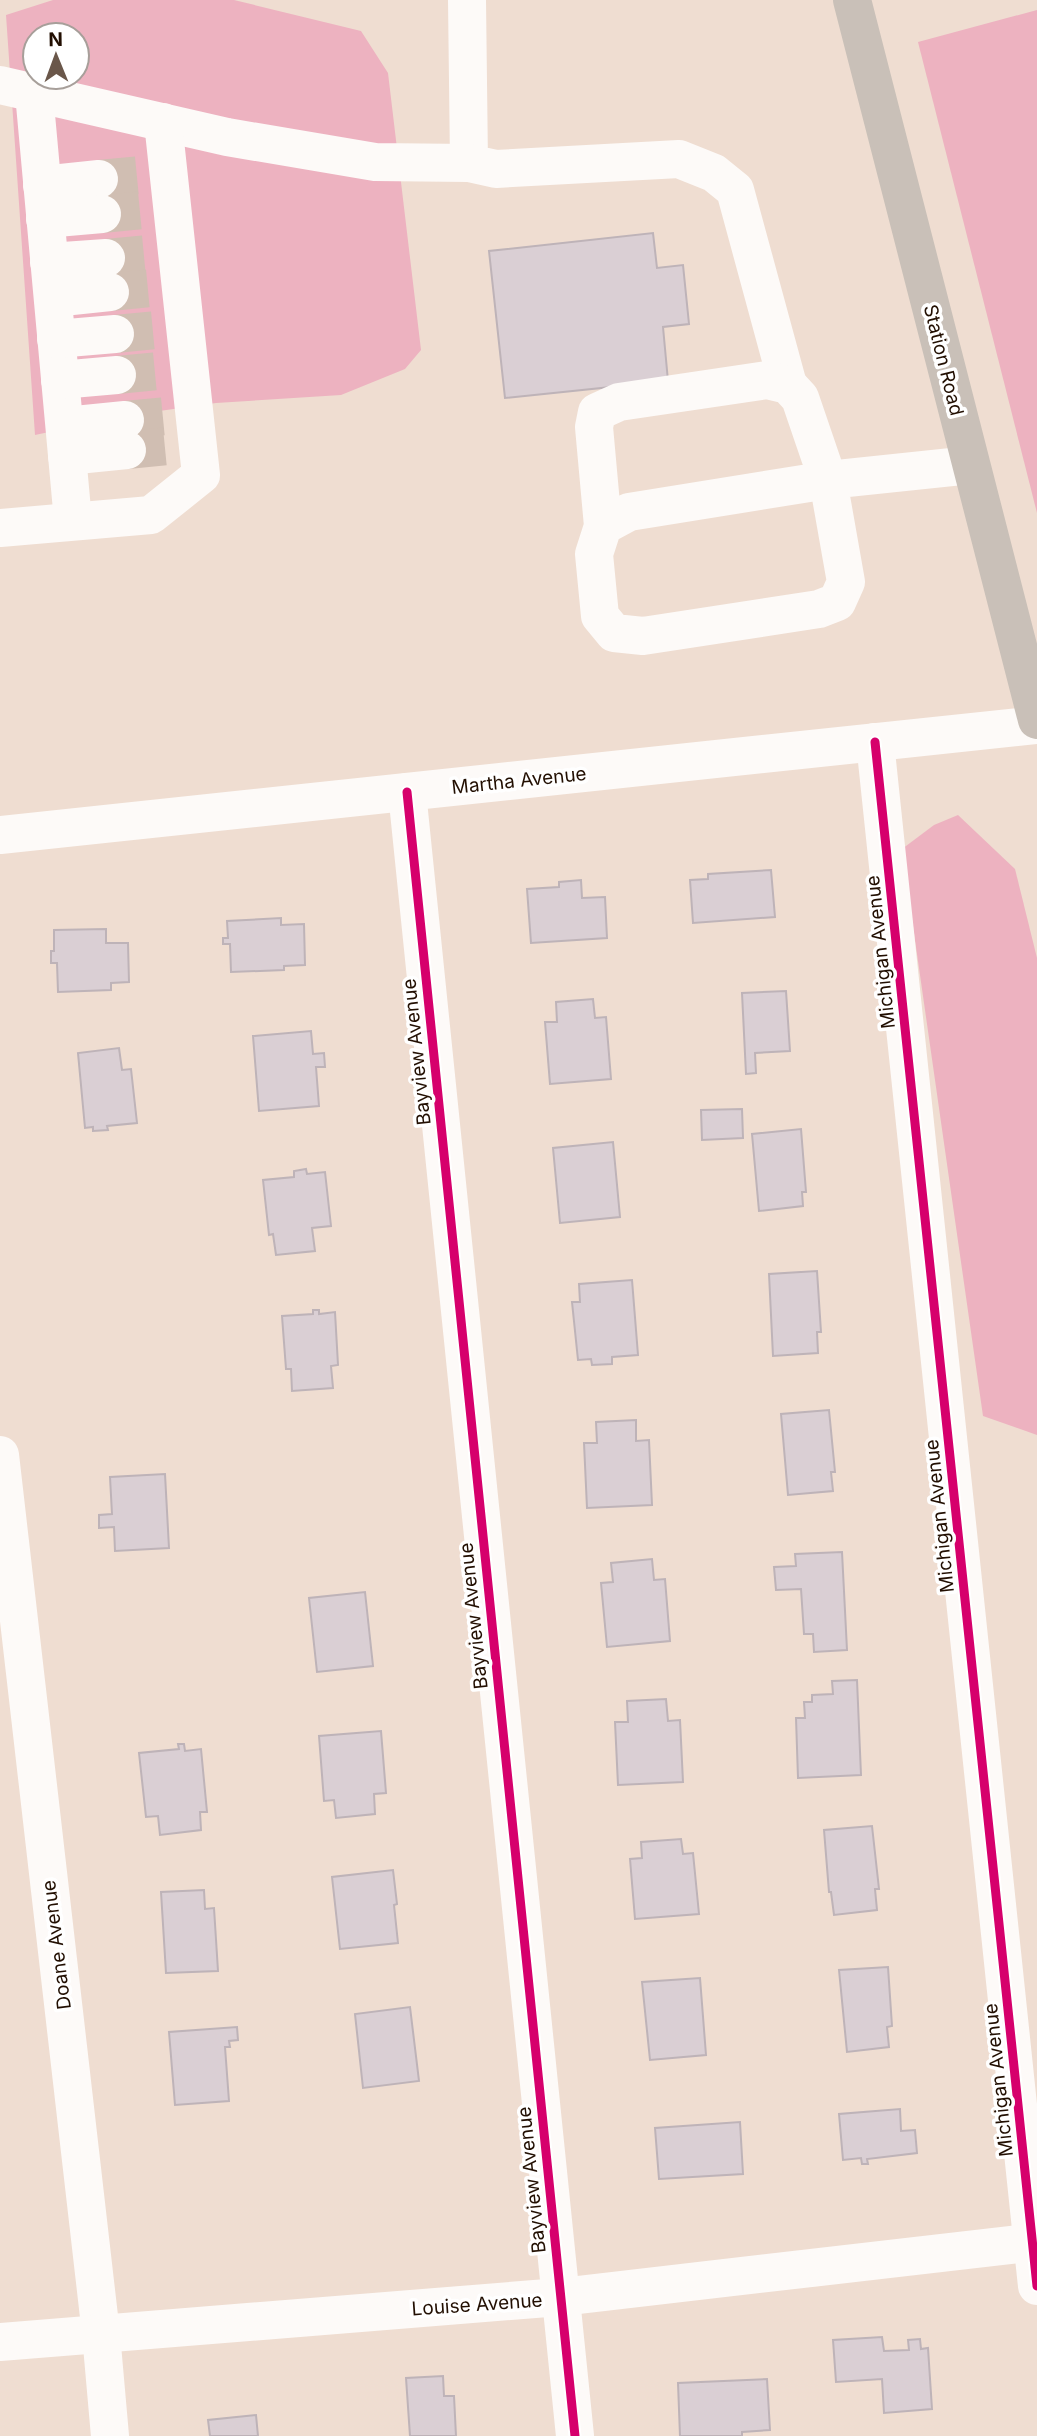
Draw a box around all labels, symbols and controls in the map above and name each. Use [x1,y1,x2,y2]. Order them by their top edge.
north arrow [21,21,91,91]
text: N [48,28,63,51]
street label: Station Road [919,302,968,418]
street label: Martha Avenue [450,762,588,799]
street label: Michigan Avenue [861,874,900,1030]
street label: Bayview Avenue [397,978,436,1126]
street label: Michigan Avenue [920,1438,959,1594]
street label: Bayview Avenue [454,1542,493,1690]
street label: Doane Avenue [37,1879,76,2011]
street label: Michigan Avenue [979,2002,1018,2158]
street label: Bayview Avenue [512,2106,551,2254]
street label: Louise Avenue [411,2288,543,2321]

